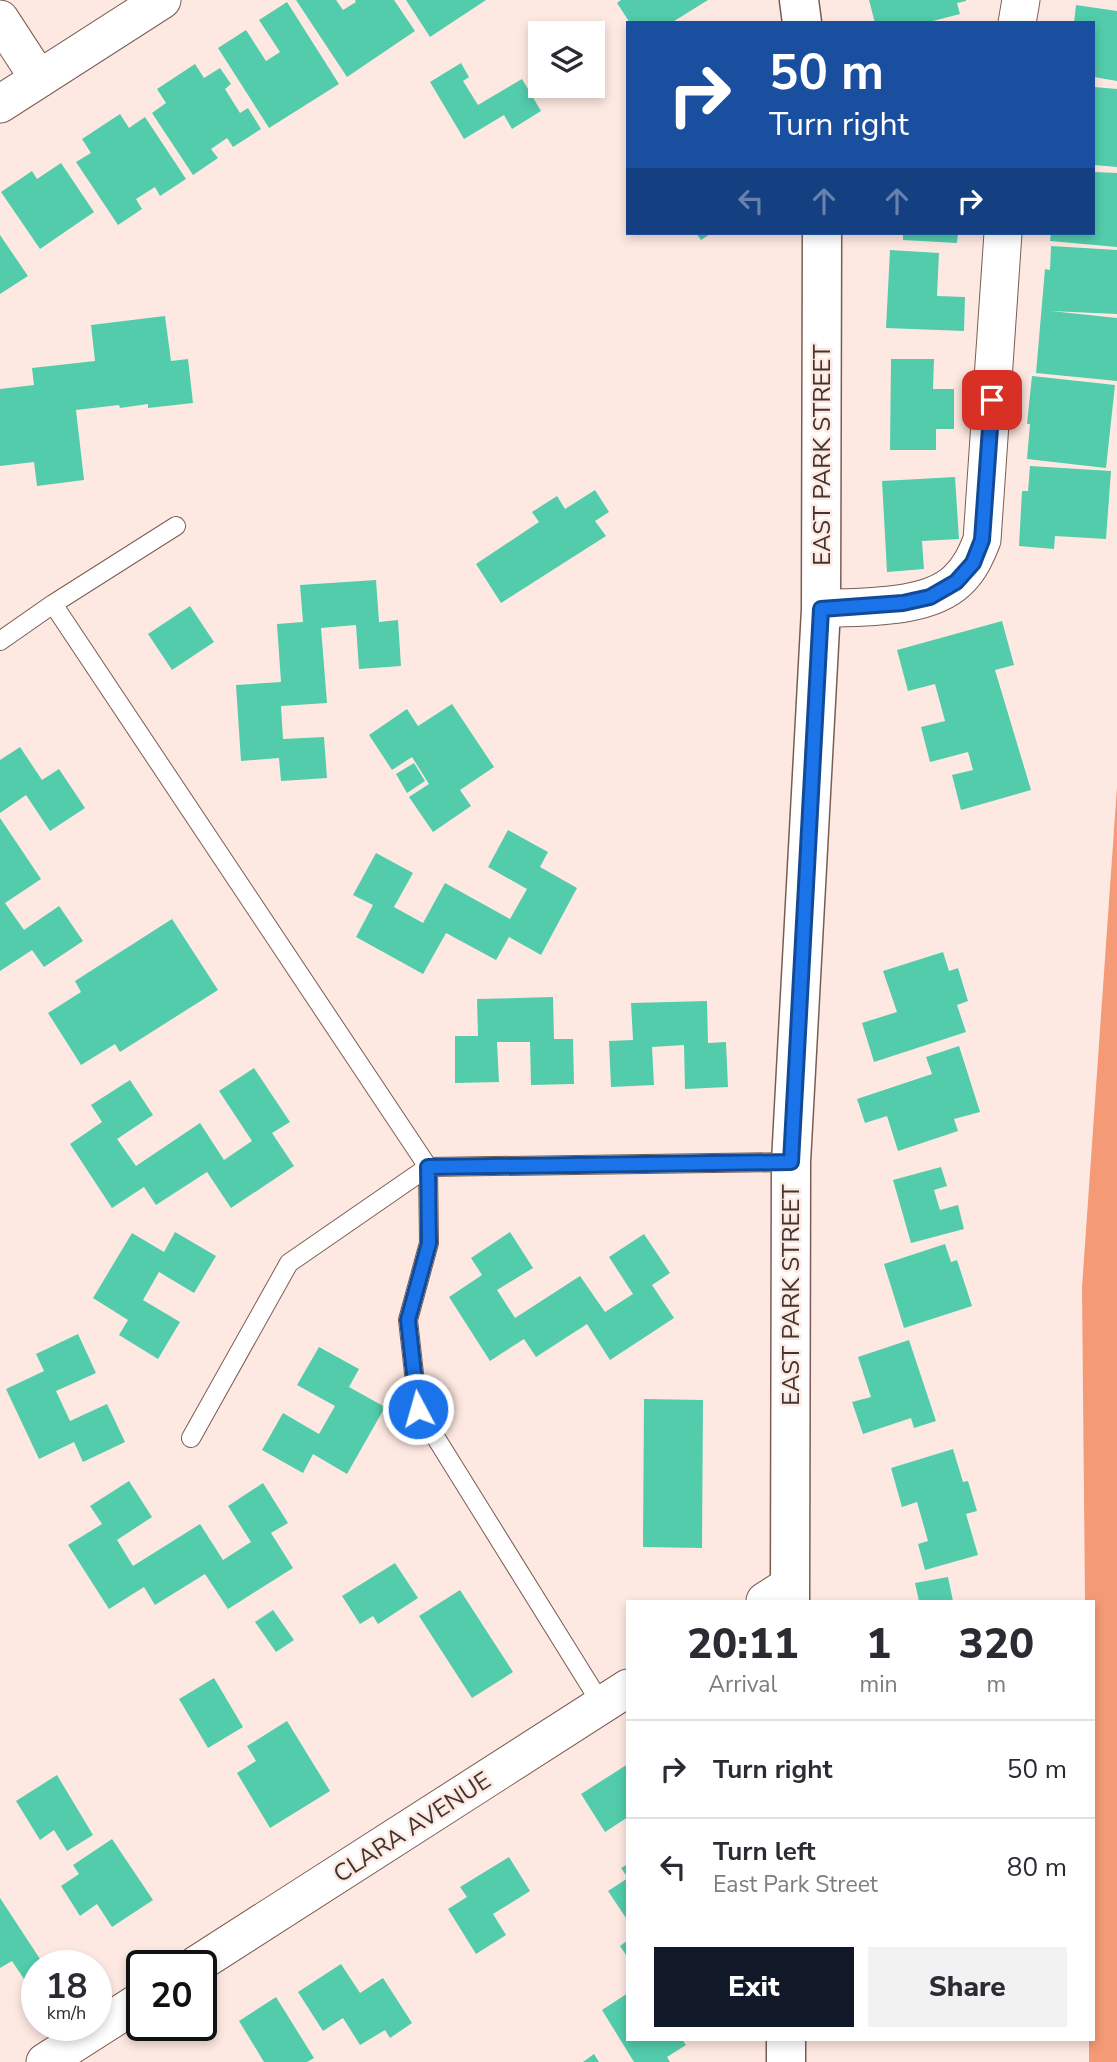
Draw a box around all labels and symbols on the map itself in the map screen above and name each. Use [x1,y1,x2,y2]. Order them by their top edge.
street label: EAST PARK STREET [806,344,838,566]
pin [962,370,1022,430]
street label: EAST PARK STREET [775,1184,807,1406]
position arrow [381,1372,455,1446]
street label: CLARA AVENUE [327,1764,497,1890]
speed limit sign: 20 [126,1950,217,2041]

